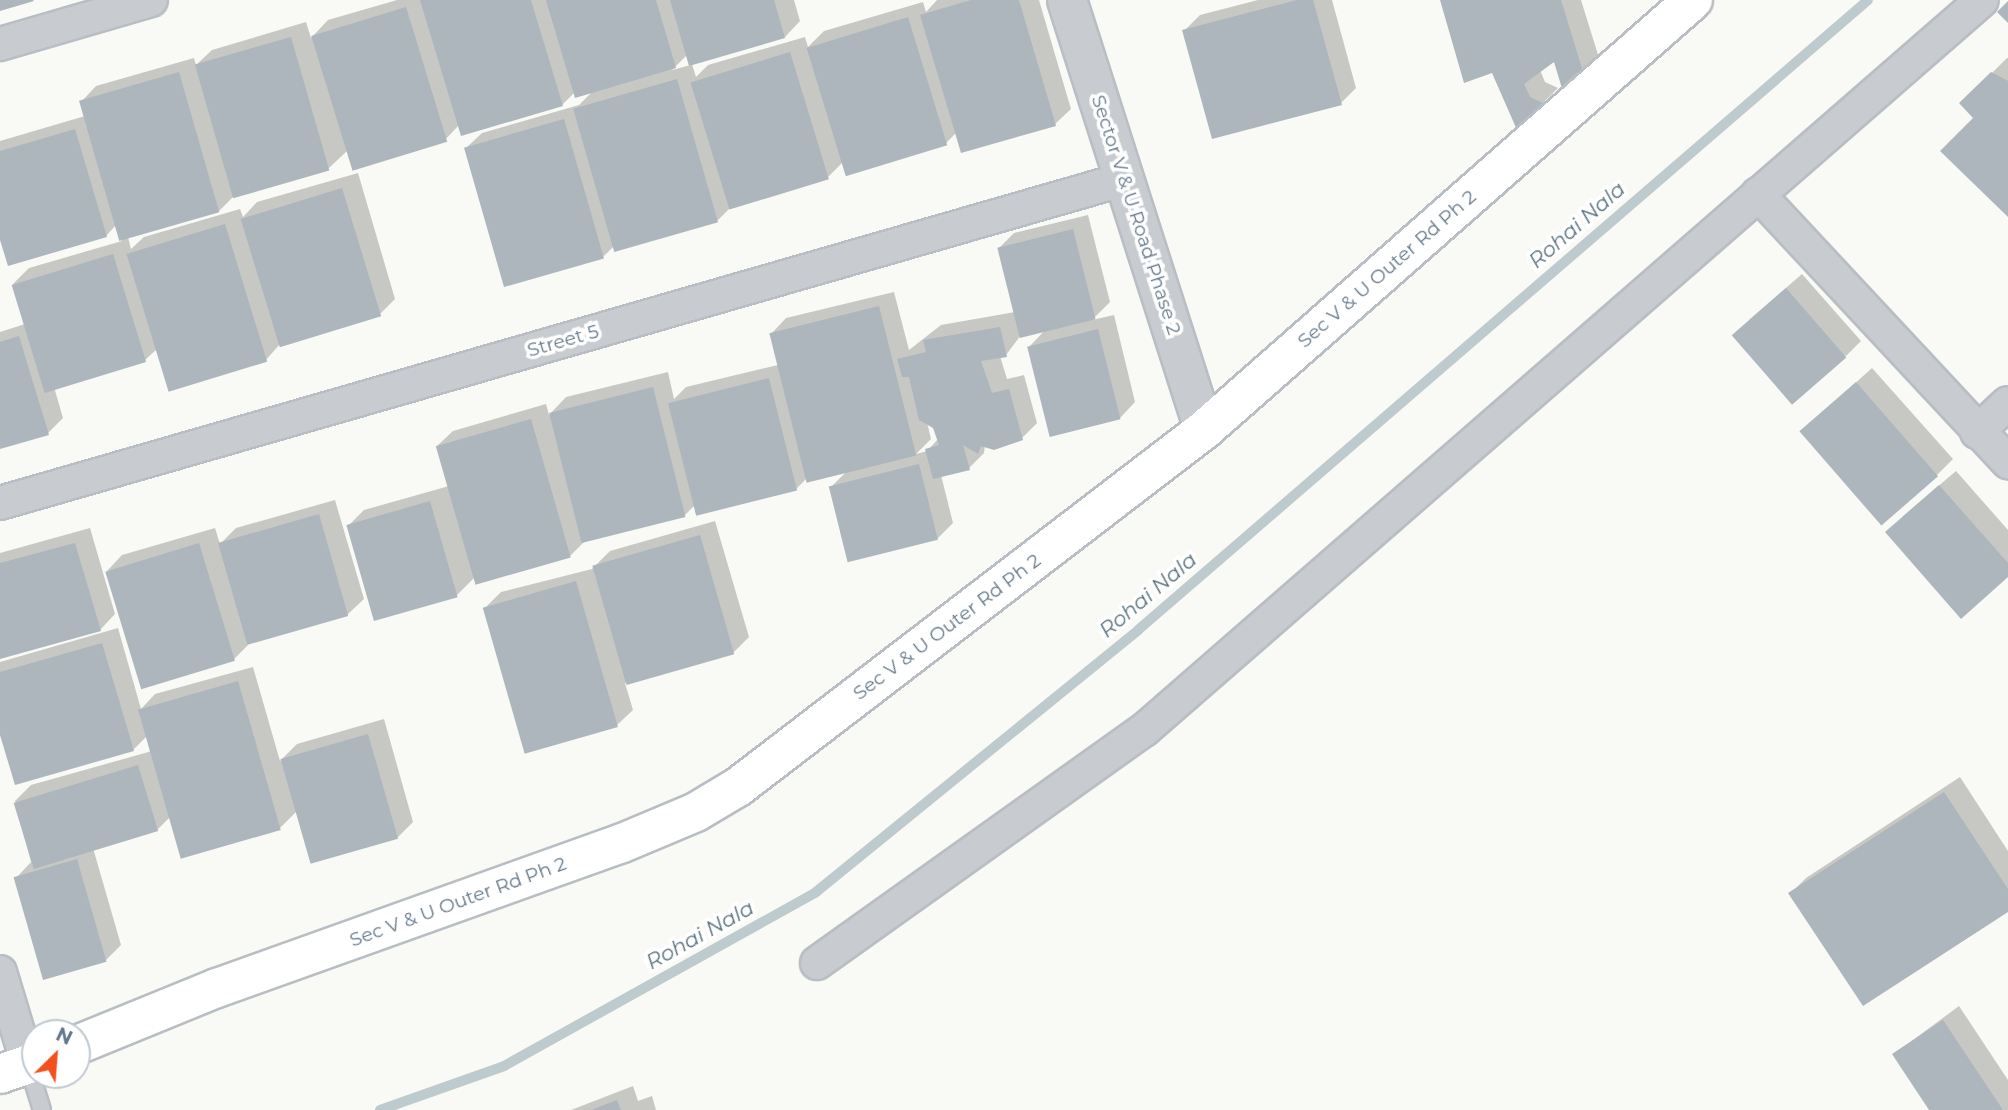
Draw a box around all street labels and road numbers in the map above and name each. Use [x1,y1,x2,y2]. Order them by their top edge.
street label: Sector V & U Road Phase 2 [1086,92,1186,338]
street label: Sec V & U Outer Rd Ph 2 [1293,185,1481,353]
street label: Street 5 [525,320,601,362]
street label: Sec V & U Outer Rd Ph 2 [849,549,1045,705]
street label: Sec V & U Outer Rd Ph 2 [347,852,569,952]

